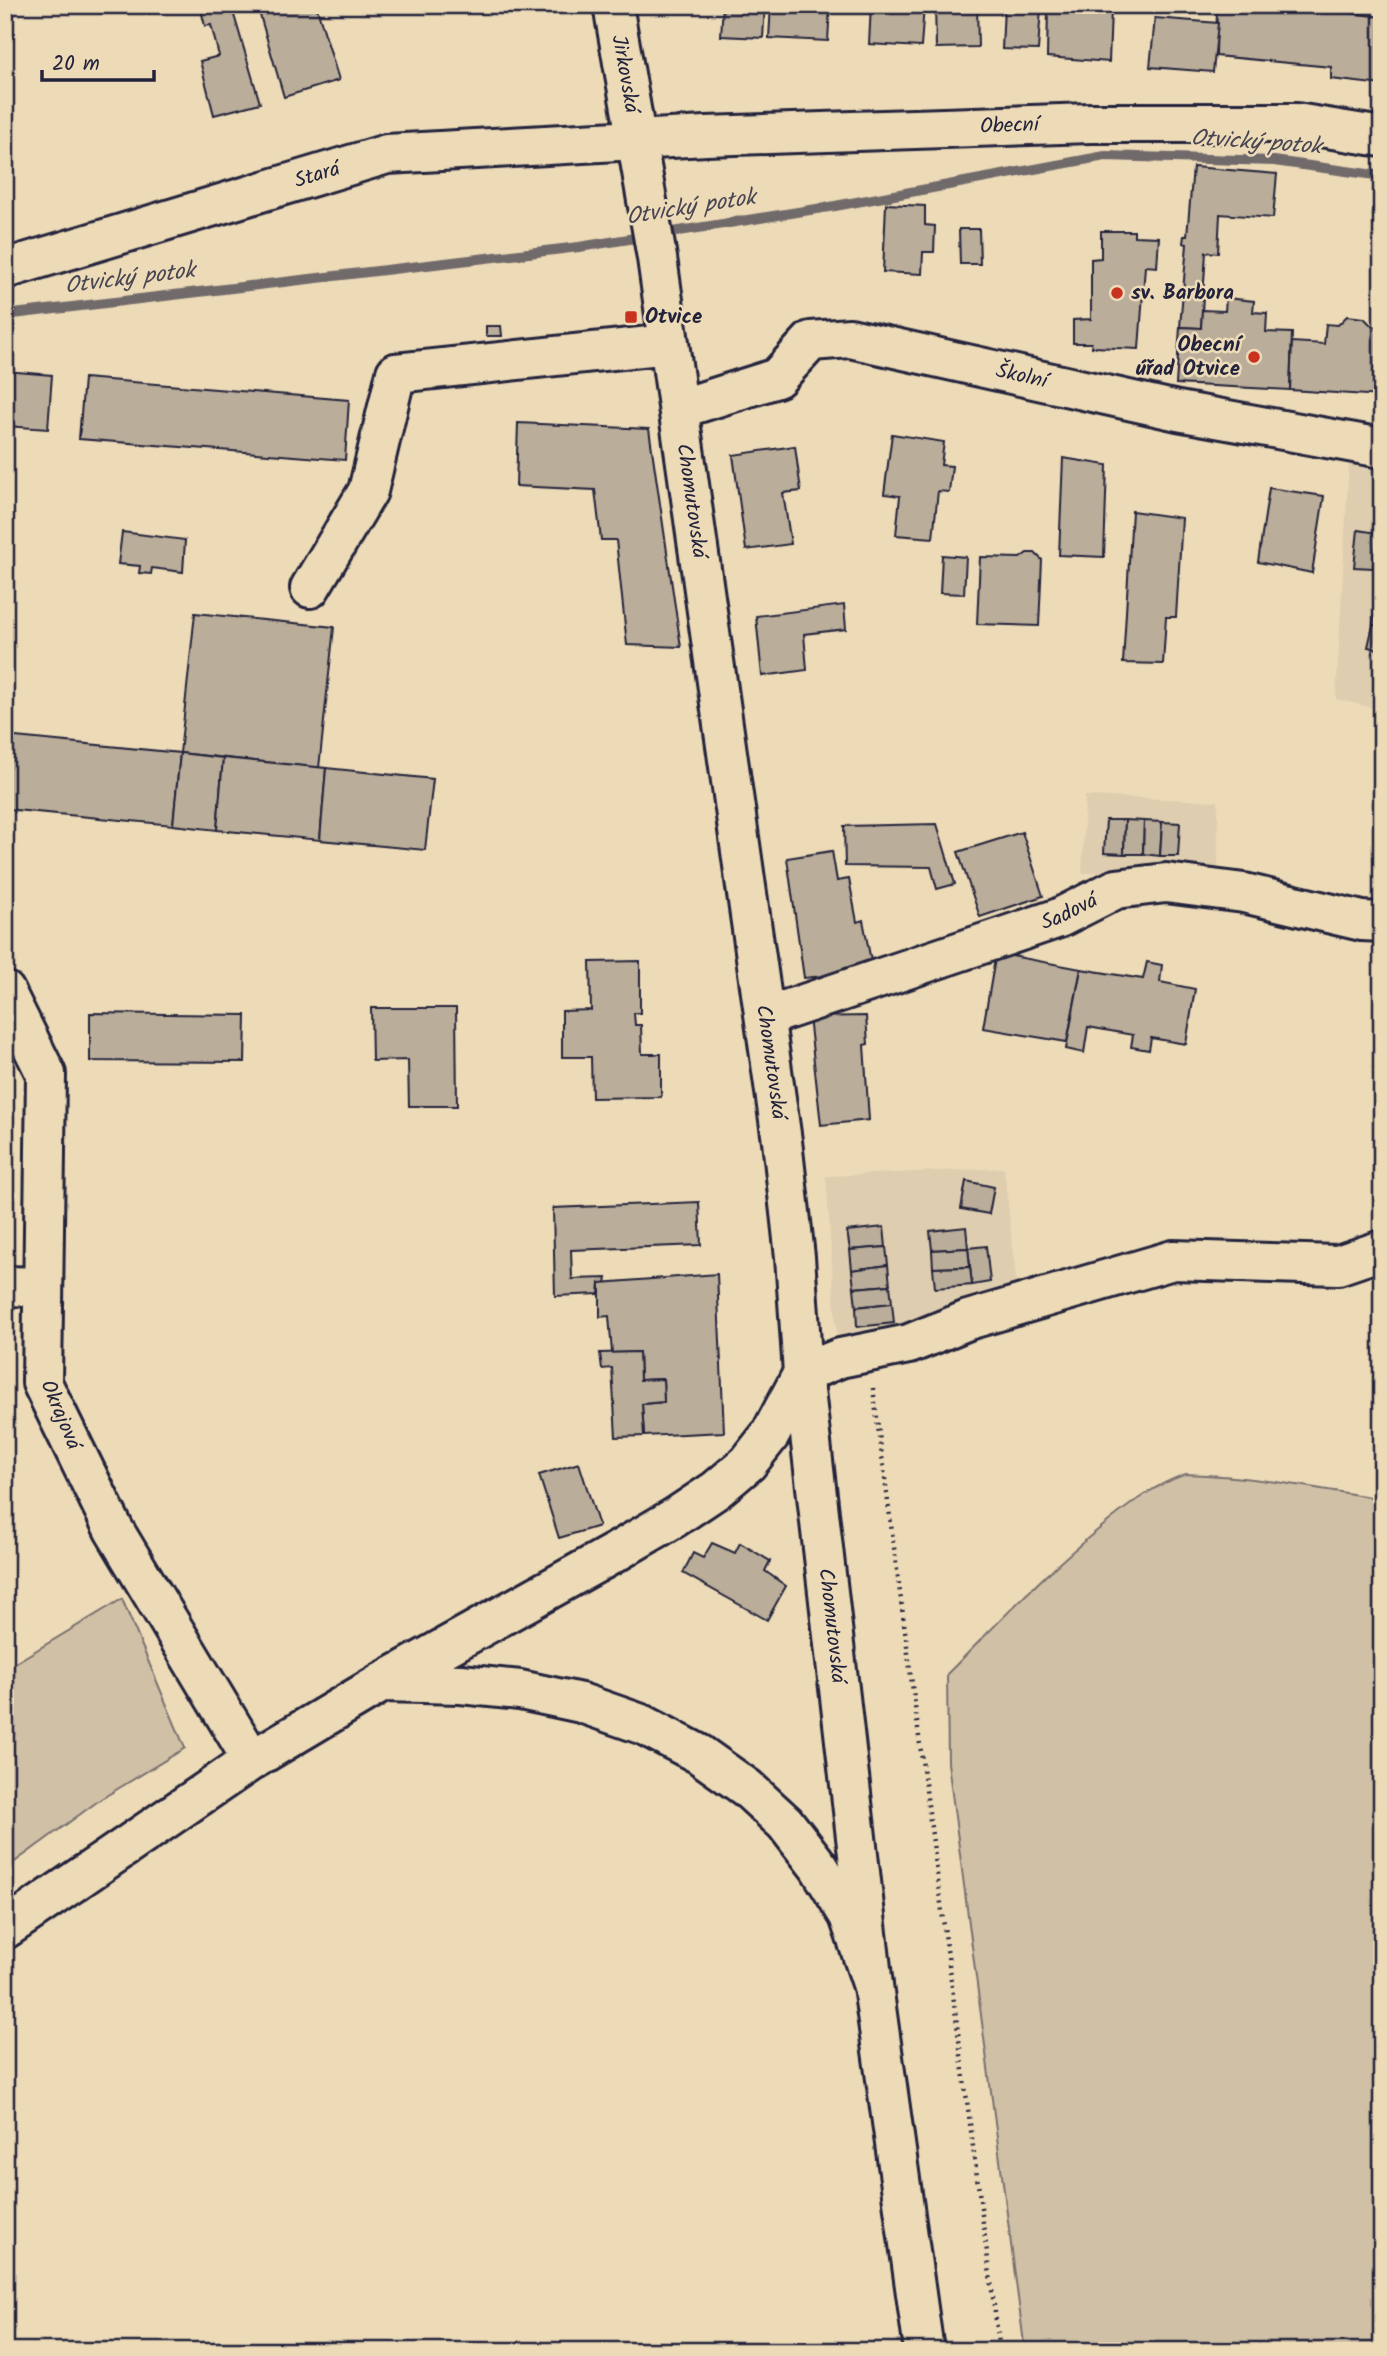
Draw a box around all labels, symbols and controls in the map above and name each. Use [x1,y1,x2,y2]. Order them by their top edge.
street label: Jirkovská [602,32,648,118]
scale bar [42,38,154,82]
text: 20 m [52,48,100,81]
street label: Obecní [979,108,1042,143]
water label: Otvický potok [1190,120,1326,166]
street label: Stará [290,152,346,197]
water label: Otvický potok [624,179,762,236]
water label: Otvický potok [63,253,200,305]
place label: sv. Barbora [1131,277,1234,310]
marker: sv. Barbora [1109,285,1125,301]
place label: Otvice [645,301,702,334]
marker: Otvice [623,309,639,325]
place label: Obecní úřad Otvice [1136,329,1244,386]
marker: Obecní úřad Otvice [1246,349,1262,365]
street label: Školní [993,354,1053,399]
street label: Chomutovská [667,441,716,562]
street label: Sadová [1037,883,1105,939]
street label: Chomutovská [746,1003,796,1124]
street label: Okrajová [31,1375,90,1457]
street label: Chomutovská [809,1567,855,1687]

